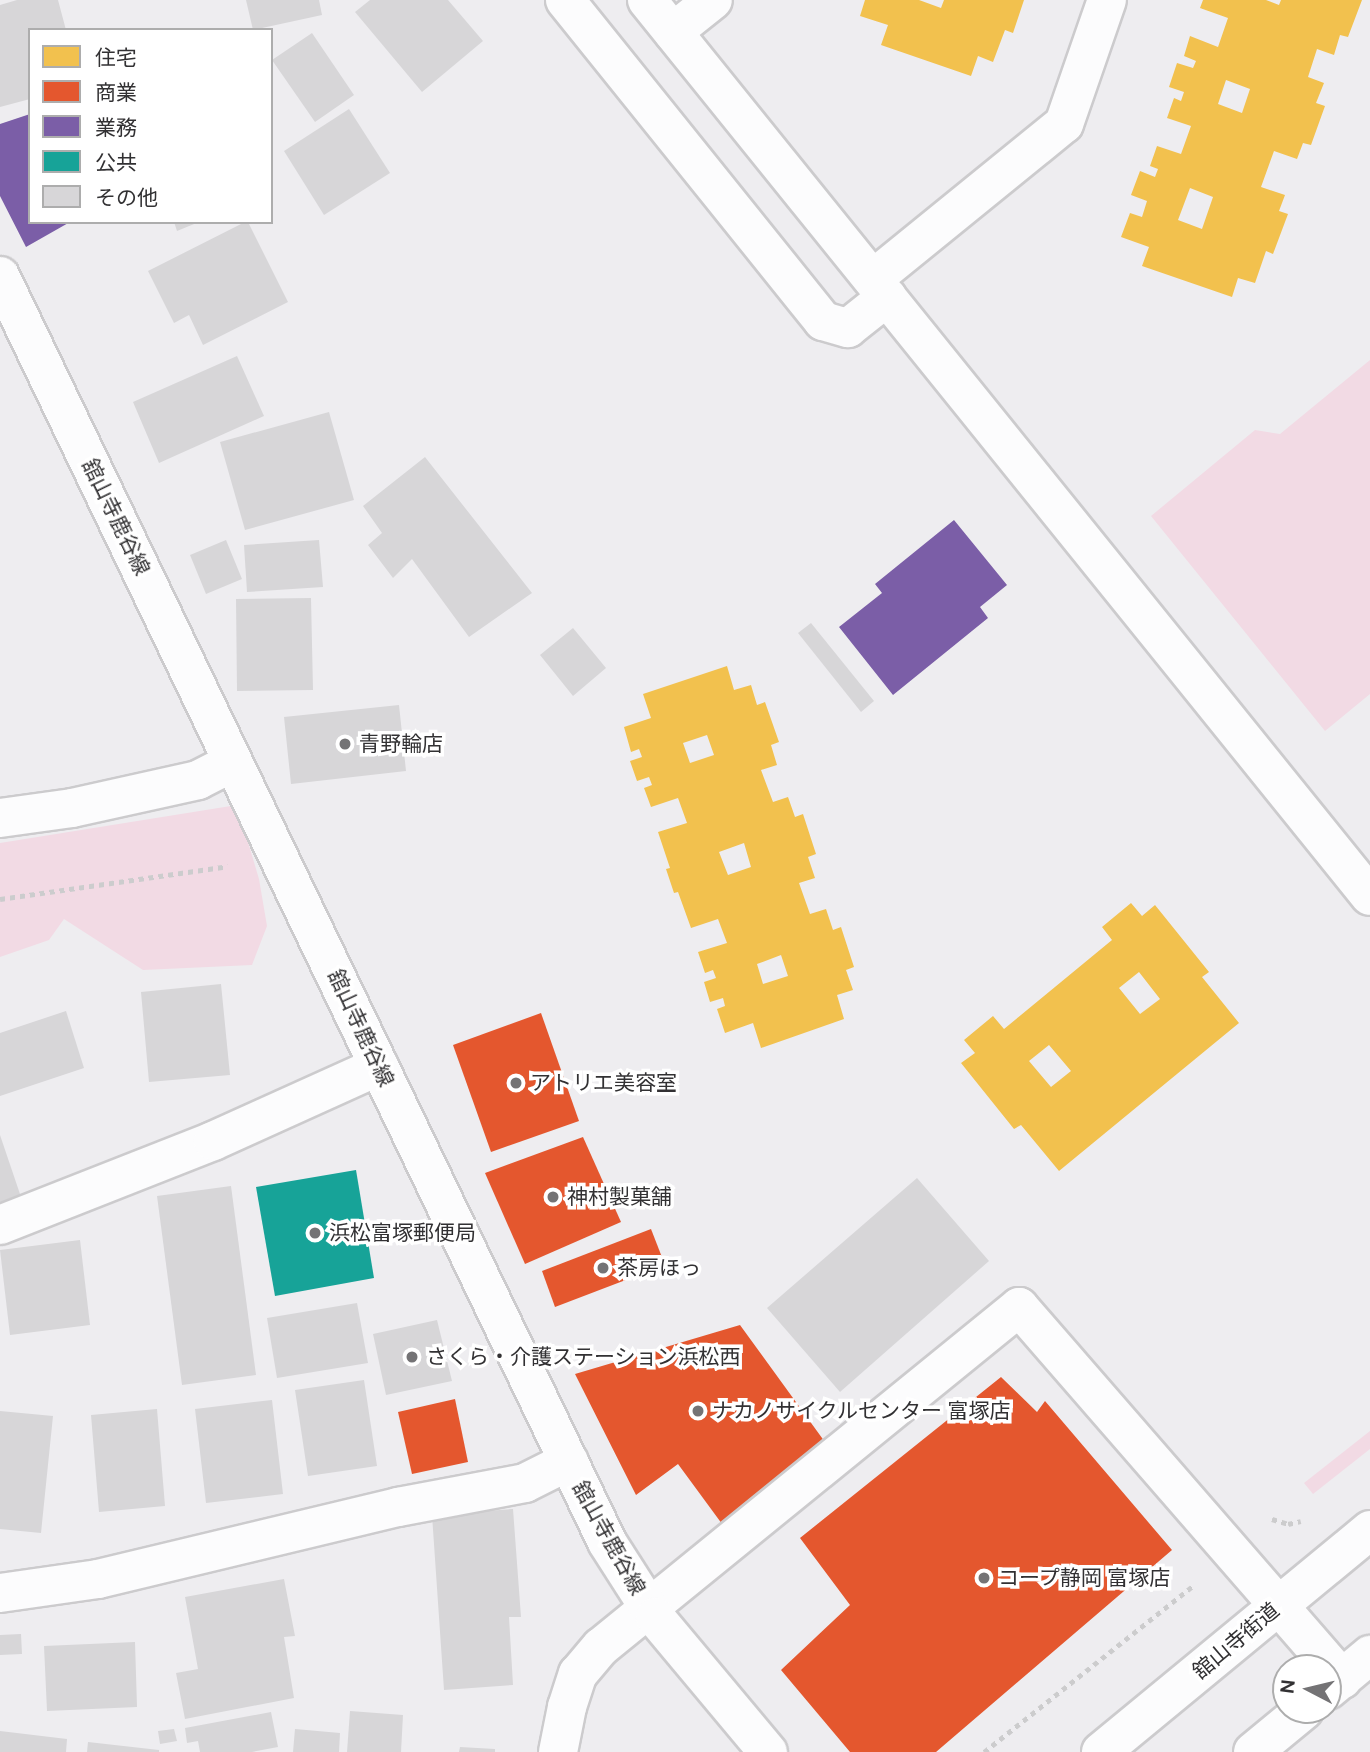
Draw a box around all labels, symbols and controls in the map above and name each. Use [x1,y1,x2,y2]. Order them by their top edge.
legend [28,28,273,224]
text: 住宅 [95,44,137,72]
text: 商業 [95,79,137,107]
text: 業務 [95,114,137,142]
text: 公共 [95,149,137,177]
text: その他 [95,184,158,212]
street label: 舘山寺鹿谷線 [77,455,155,579]
place label: 青野輪店 [359,731,443,757]
marker: 青野輪店 [337,736,353,752]
street label: 舘山寺鹿谷線 [323,966,399,1090]
place label: アトリエ美容室 [530,1070,677,1096]
marker: アトリエ美容室 [508,1075,524,1091]
place label: 神村製菓舗 [567,1184,672,1210]
marker: 神村製菓舗 [545,1189,561,1205]
place label: 浜松富塚郵便局 [329,1220,476,1246]
marker: 浜松富塚郵便局 [307,1225,323,1241]
place label: 茶房ほっ [617,1255,701,1281]
marker: 茶房ほっ [595,1260,611,1276]
place label: さくら・介護ステーション浜松西 [426,1344,741,1370]
marker: さくら・介護ステーション浜松西 [404,1349,420,1365]
place label: ナカノサイクルセンター 富塚店 [712,1398,1012,1424]
marker: ナカノサイクルセンター 富塚店 [690,1403,706,1419]
street label: 舘山寺鹿谷線 [567,1477,651,1599]
place label: コープ静岡 富塚店 [998,1565,1172,1591]
marker: コープ静岡 富塚店 [976,1570,992,1586]
street label: 舘山寺街道 [1188,1598,1284,1684]
north arrow [1272,1654,1342,1724]
text: N [1274,1678,1301,1695]

